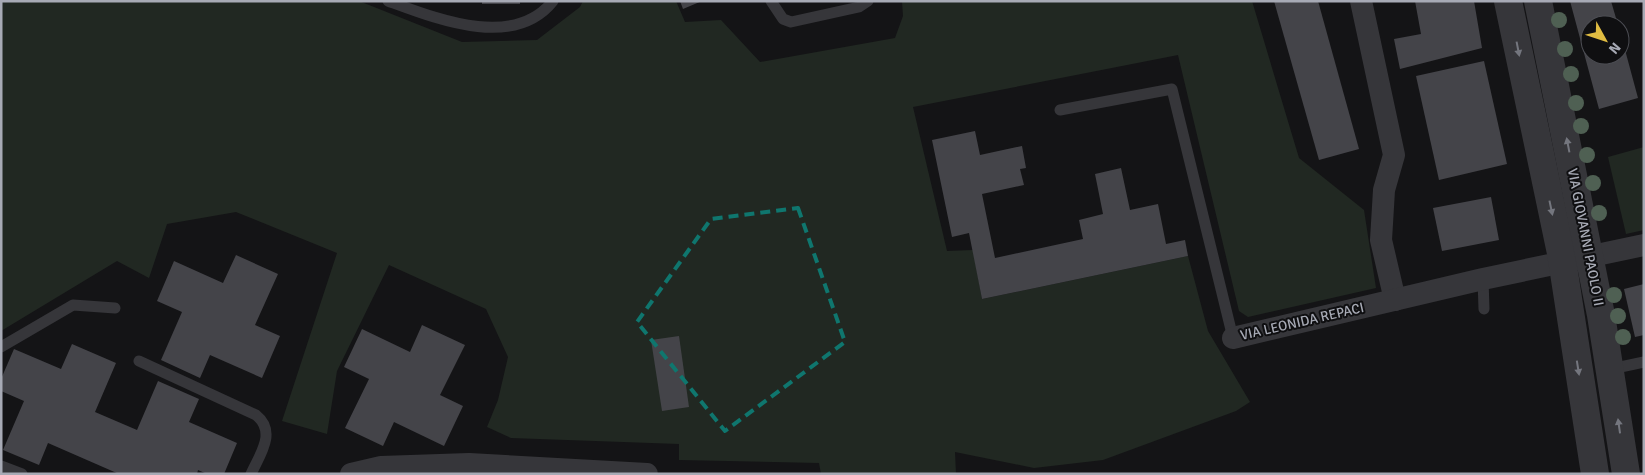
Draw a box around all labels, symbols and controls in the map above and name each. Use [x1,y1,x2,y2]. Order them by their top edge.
north arrow [1580,15,1630,65]
text: N [1605,39,1624,57]
one-way arrow [1514,41,1522,57]
one-way arrow [1564,138,1572,153]
street label: VIA GIOVANNI PAOLO II [1564,167,1607,308]
one-way arrow [1547,201,1555,216]
street label: VIA LEONIDA REPACI [1239,299,1366,344]
one-way arrow [1575,361,1583,377]
one-way arrow [1615,417,1623,433]

